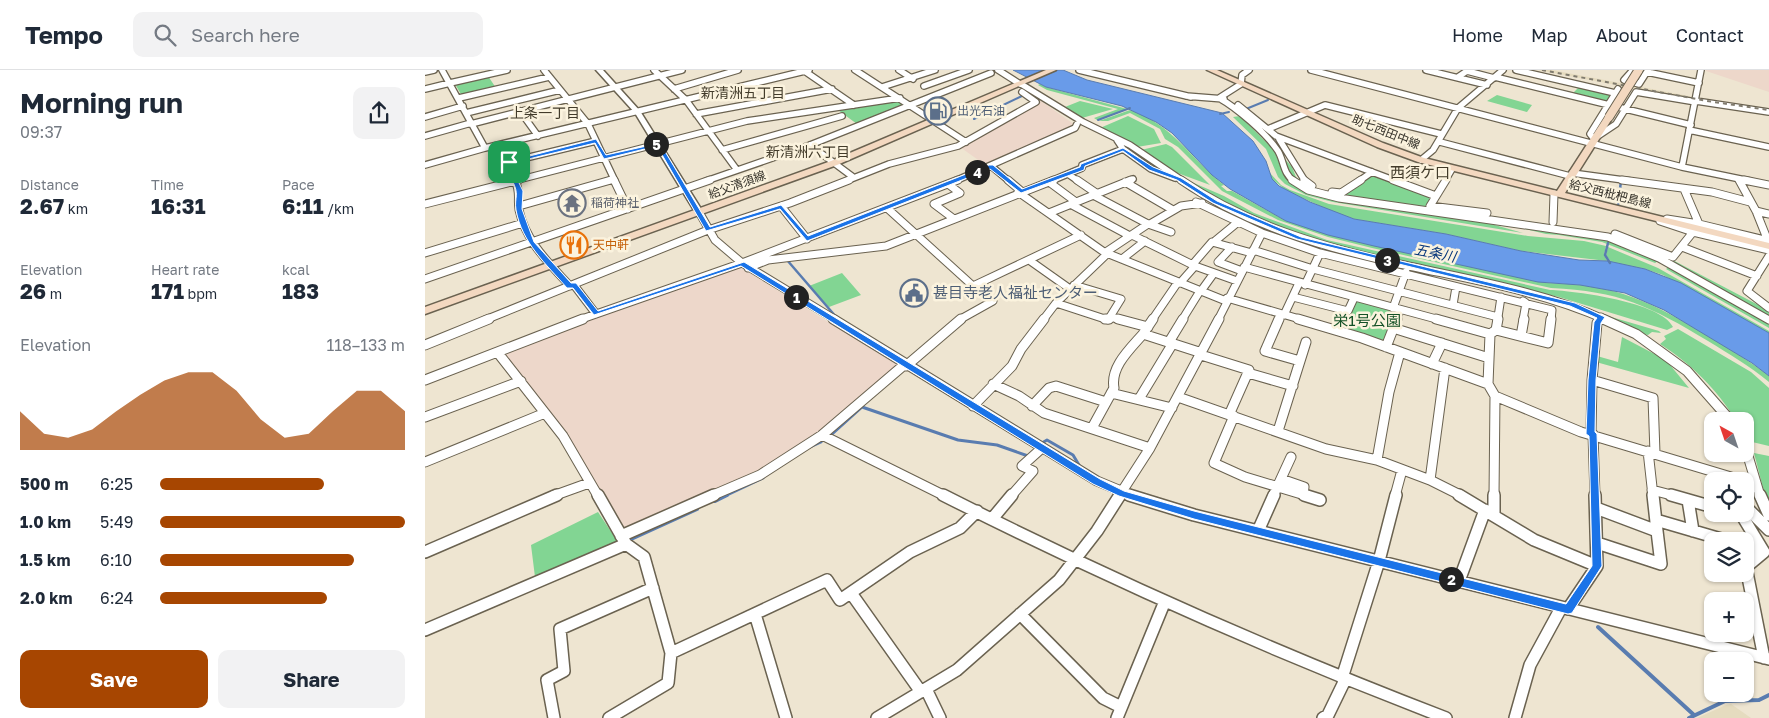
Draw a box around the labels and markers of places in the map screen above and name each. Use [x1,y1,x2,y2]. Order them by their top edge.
fuel station icon: 出光石油 [923,96,953,126]
place label: 出光石油 [957,103,1005,118]
pin: 5 [643,132,669,156]
pin [488,141,530,183]
pin: 4 [965,160,989,184]
temple icon: 稲荷神社 [557,188,587,218]
place label: 稲荷神社 [591,195,639,210]
restaurant icon: 天中軒 [559,230,589,260]
place label: 天中軒 [593,237,629,252]
pin: 3 [1375,248,1399,272]
public building icon: 甚目寺老人福祉センター [899,278,929,308]
place label: 甚目寺老人福祉センター [933,283,1098,301]
pin: 1 [783,284,809,310]
pin: 2 [1439,566,1463,592]

